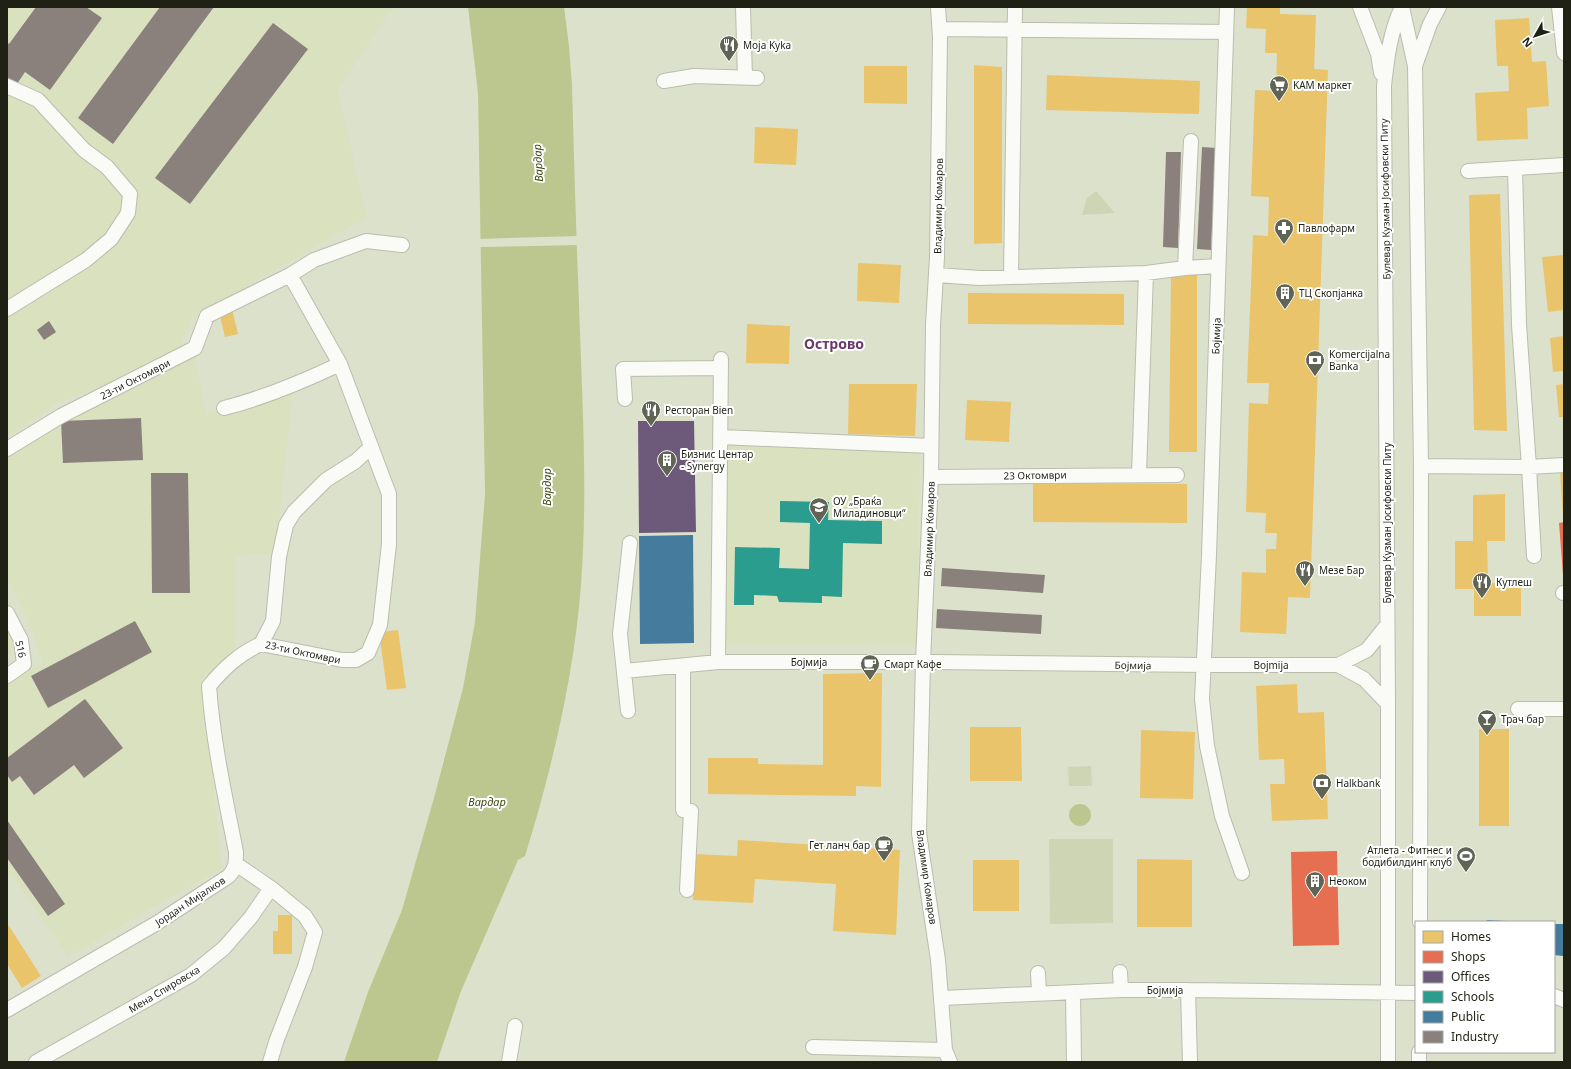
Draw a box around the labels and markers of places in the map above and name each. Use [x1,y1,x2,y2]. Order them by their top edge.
restaurant icon: Moja Kyka [718,34,740,62]
place label: Moja Kyka [743,38,791,52]
supermarket icon: KAM маркет [1268,74,1290,102]
place label: KAM маркет [1293,78,1352,92]
pharmacy icon: Павлофарм [1273,217,1295,245]
place label: Павлофарм [1298,221,1355,235]
building icon: ТЦ Скопјанка [1274,282,1296,310]
place label: ТЦ Скопјанка [1299,286,1363,300]
place label: Komercijalna Banka [1329,347,1390,373]
bank icon: Komercijalna Banka [1304,349,1326,377]
restaurant icon: Ресторан Bien [640,399,662,427]
place label: Ресторан Bien [665,403,733,417]
place label: Бизнис Центар - Synergy [681,447,753,473]
building icon: Бизнис Центар - Synergy [656,449,678,477]
place label: ОУ „Браќа Миладиновци“ [833,494,906,520]
school or university icon: ОУ „Браќа Миладиновци“ [808,496,830,524]
restaurant icon: Мезе Бар [1294,559,1316,587]
place label: Мезе Бар [1319,563,1364,577]
restaurant icon: Кутлеш [1471,571,1493,599]
place label: Кутлеш [1496,575,1532,589]
cafe icon: Смарт Кафе [859,653,881,681]
place label: Смарт Кафе [884,657,942,671]
bar icon: Трач бар [1476,708,1498,736]
place label: Трач бар [1501,712,1544,726]
bank icon: Halkbank [1311,772,1333,800]
place label: Halkbank [1336,776,1381,790]
cafe icon: Гет ланч бар [873,834,895,862]
place label: Гет ланч бар [809,838,870,852]
place label: Атлета - Фитнес и бодибилдинг клуб [1362,843,1452,869]
sports icon: Атлета - Фитнес и бодибилдинг клуб [1455,845,1477,873]
building icon: Неоком [1304,870,1326,898]
place label: Неоком [1329,874,1367,888]

